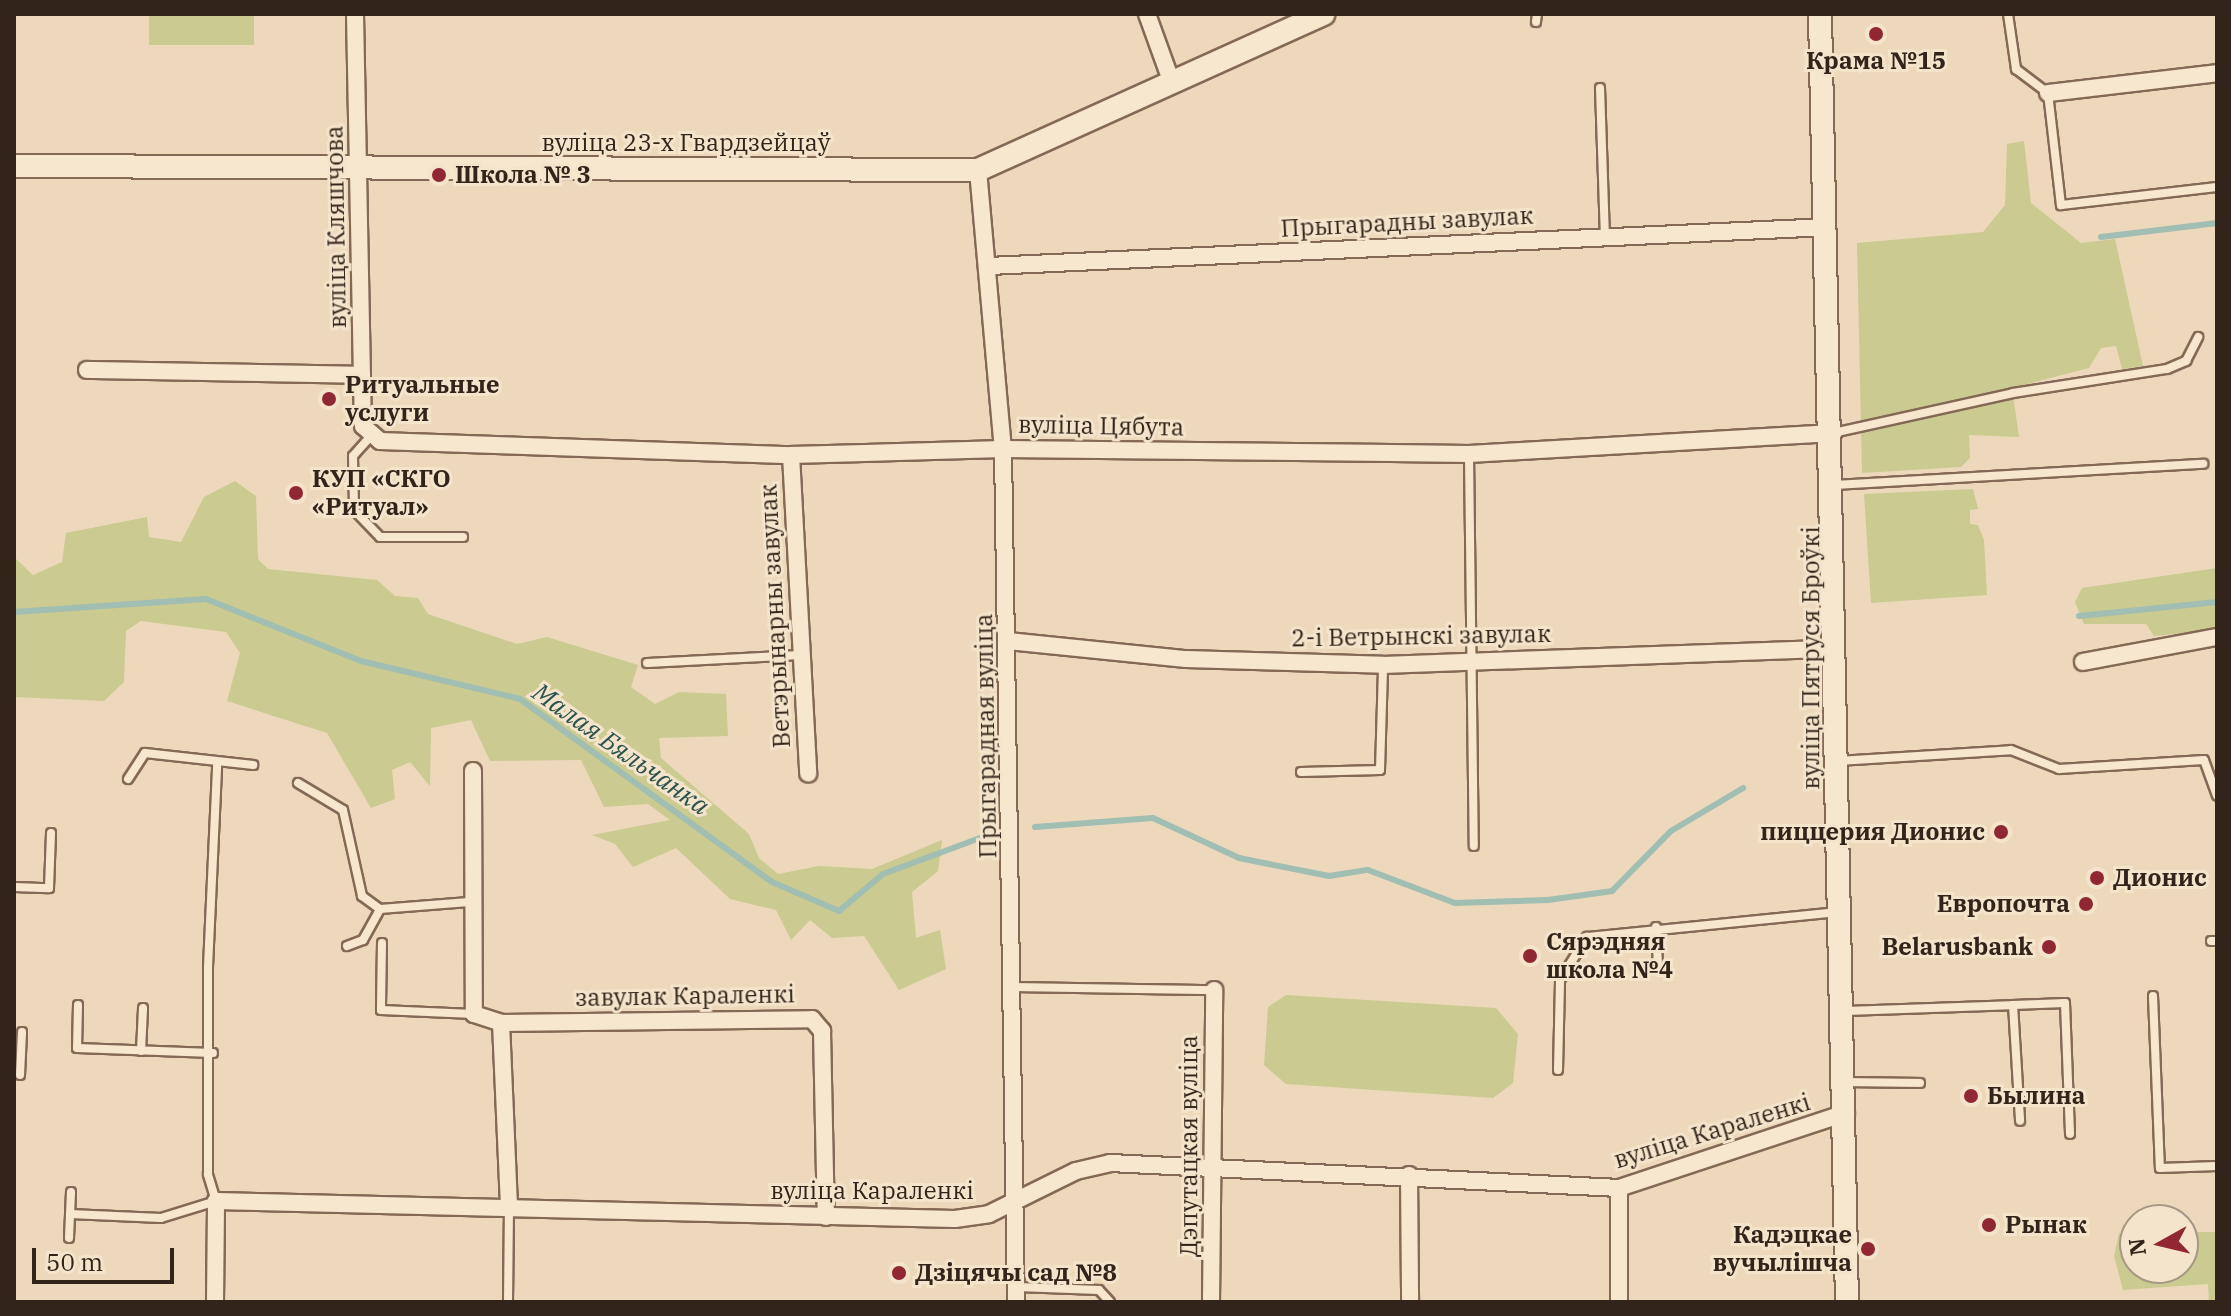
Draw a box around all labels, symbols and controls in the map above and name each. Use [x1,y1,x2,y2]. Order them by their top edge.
marker: Крама №15 [1867,25,1885,43]
place label: Крама №15 [1806,47,1946,75]
street label: вуліца Кляшчова [320,125,352,329]
street label: вуліца 23-х Гвардзейцаў [542,129,830,157]
place label: Школа № 3 [455,161,591,189]
marker: Школа № 3 [430,166,448,184]
street label: Прыгарадны завулак [1280,201,1534,243]
place label: Ритуальные услуги [345,371,500,427]
marker: Ритуальные услуги [320,390,338,408]
street label: вуліца Цябута [1018,410,1184,442]
place label: КУП «СКГО «Ритуал» [312,465,451,521]
street label: Ветэрынарны завулак [754,483,796,749]
marker: КУП «СКГО «Ритуал» [287,484,305,502]
street label: вуліца Пятруся Броўкі [1797,526,1825,790]
street label: Прыгарадная вуліца [969,613,1003,859]
street label: 2-і Ветрынскі завулак [1291,619,1551,653]
water label: Малая Бяльчанка [527,676,715,822]
place label: пиццерия Дионис [1760,818,1985,846]
marker: пиццерия Дионис [1992,823,2010,841]
place label: Дионис [2113,864,2207,892]
marker: Дионис [2088,869,2106,887]
place label: Европочта [1937,890,2070,918]
marker: Европочта [2077,895,2095,913]
place label: Сярэдняя школа №4 [1546,928,1673,984]
place label: Belarusbank [1881,933,2033,961]
marker: Belarusbank [2040,938,2058,956]
marker: Сярэдняя школа №4 [1521,947,1539,965]
street label: завулак Караленкі [575,980,795,1012]
street label: Дэпутацкая вуліца [1175,1035,1203,1257]
place label: Былина [1987,1082,2085,1110]
street label: вуліца Караленкі [1610,1087,1814,1175]
marker: Былина [1962,1087,1980,1105]
street label: вуліца Караленкі [770,1177,974,1205]
north arrow [2119,1204,2199,1284]
place label: Рынак [2005,1211,2087,1239]
marker: Рынак [1980,1216,1998,1234]
place label: Кадэцкае вучылішча [1713,1221,1852,1277]
scale bar [36,1232,178,1282]
text: N [2121,1236,2152,1258]
marker: Кадэцкае вучылішча [1859,1240,1877,1258]
text: 50 m [46,1246,103,1278]
place label: Дзіцячы сад №8 [915,1259,1117,1287]
marker: Дзіцячы сад №8 [890,1264,908,1282]

